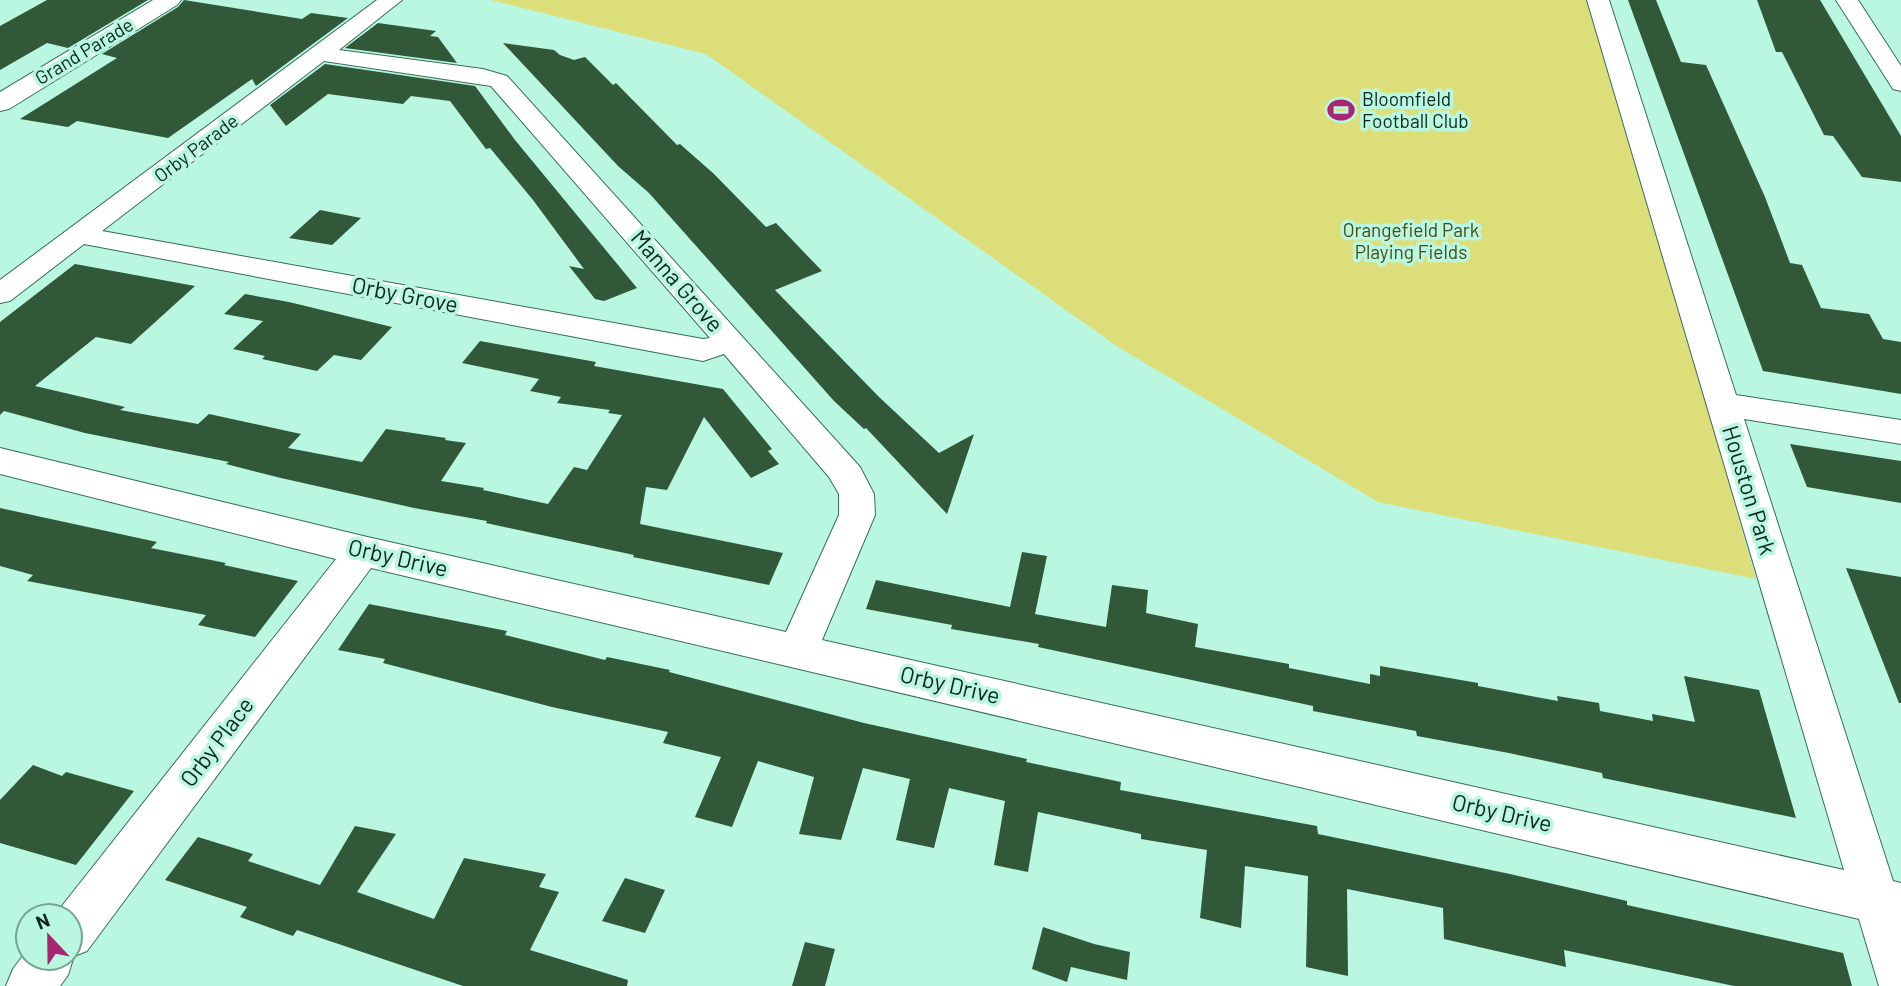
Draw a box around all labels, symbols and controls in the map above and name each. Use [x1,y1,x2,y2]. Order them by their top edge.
street label: Grand Parade [30,12,137,89]
place label: Bloomfield Football Club [1362,87,1469,132]
sports icon: Bloomfield Football Club [1326,95,1356,125]
street label: Orby Parade [149,108,242,187]
park label: Orangefield Park Playing Fields [1343,218,1479,263]
street label: Manna Grove [626,223,730,337]
street label: Orby Grove [350,270,461,318]
street label: Houston Park [1717,422,1783,558]
street label: Orby Drive [346,532,451,582]
street label: Orby Drive [898,659,1003,709]
street label: Orby Place [173,691,259,792]
street label: Orby Drive [1450,787,1555,837]
north arrow [14,902,84,972]
text: N [32,908,53,934]

